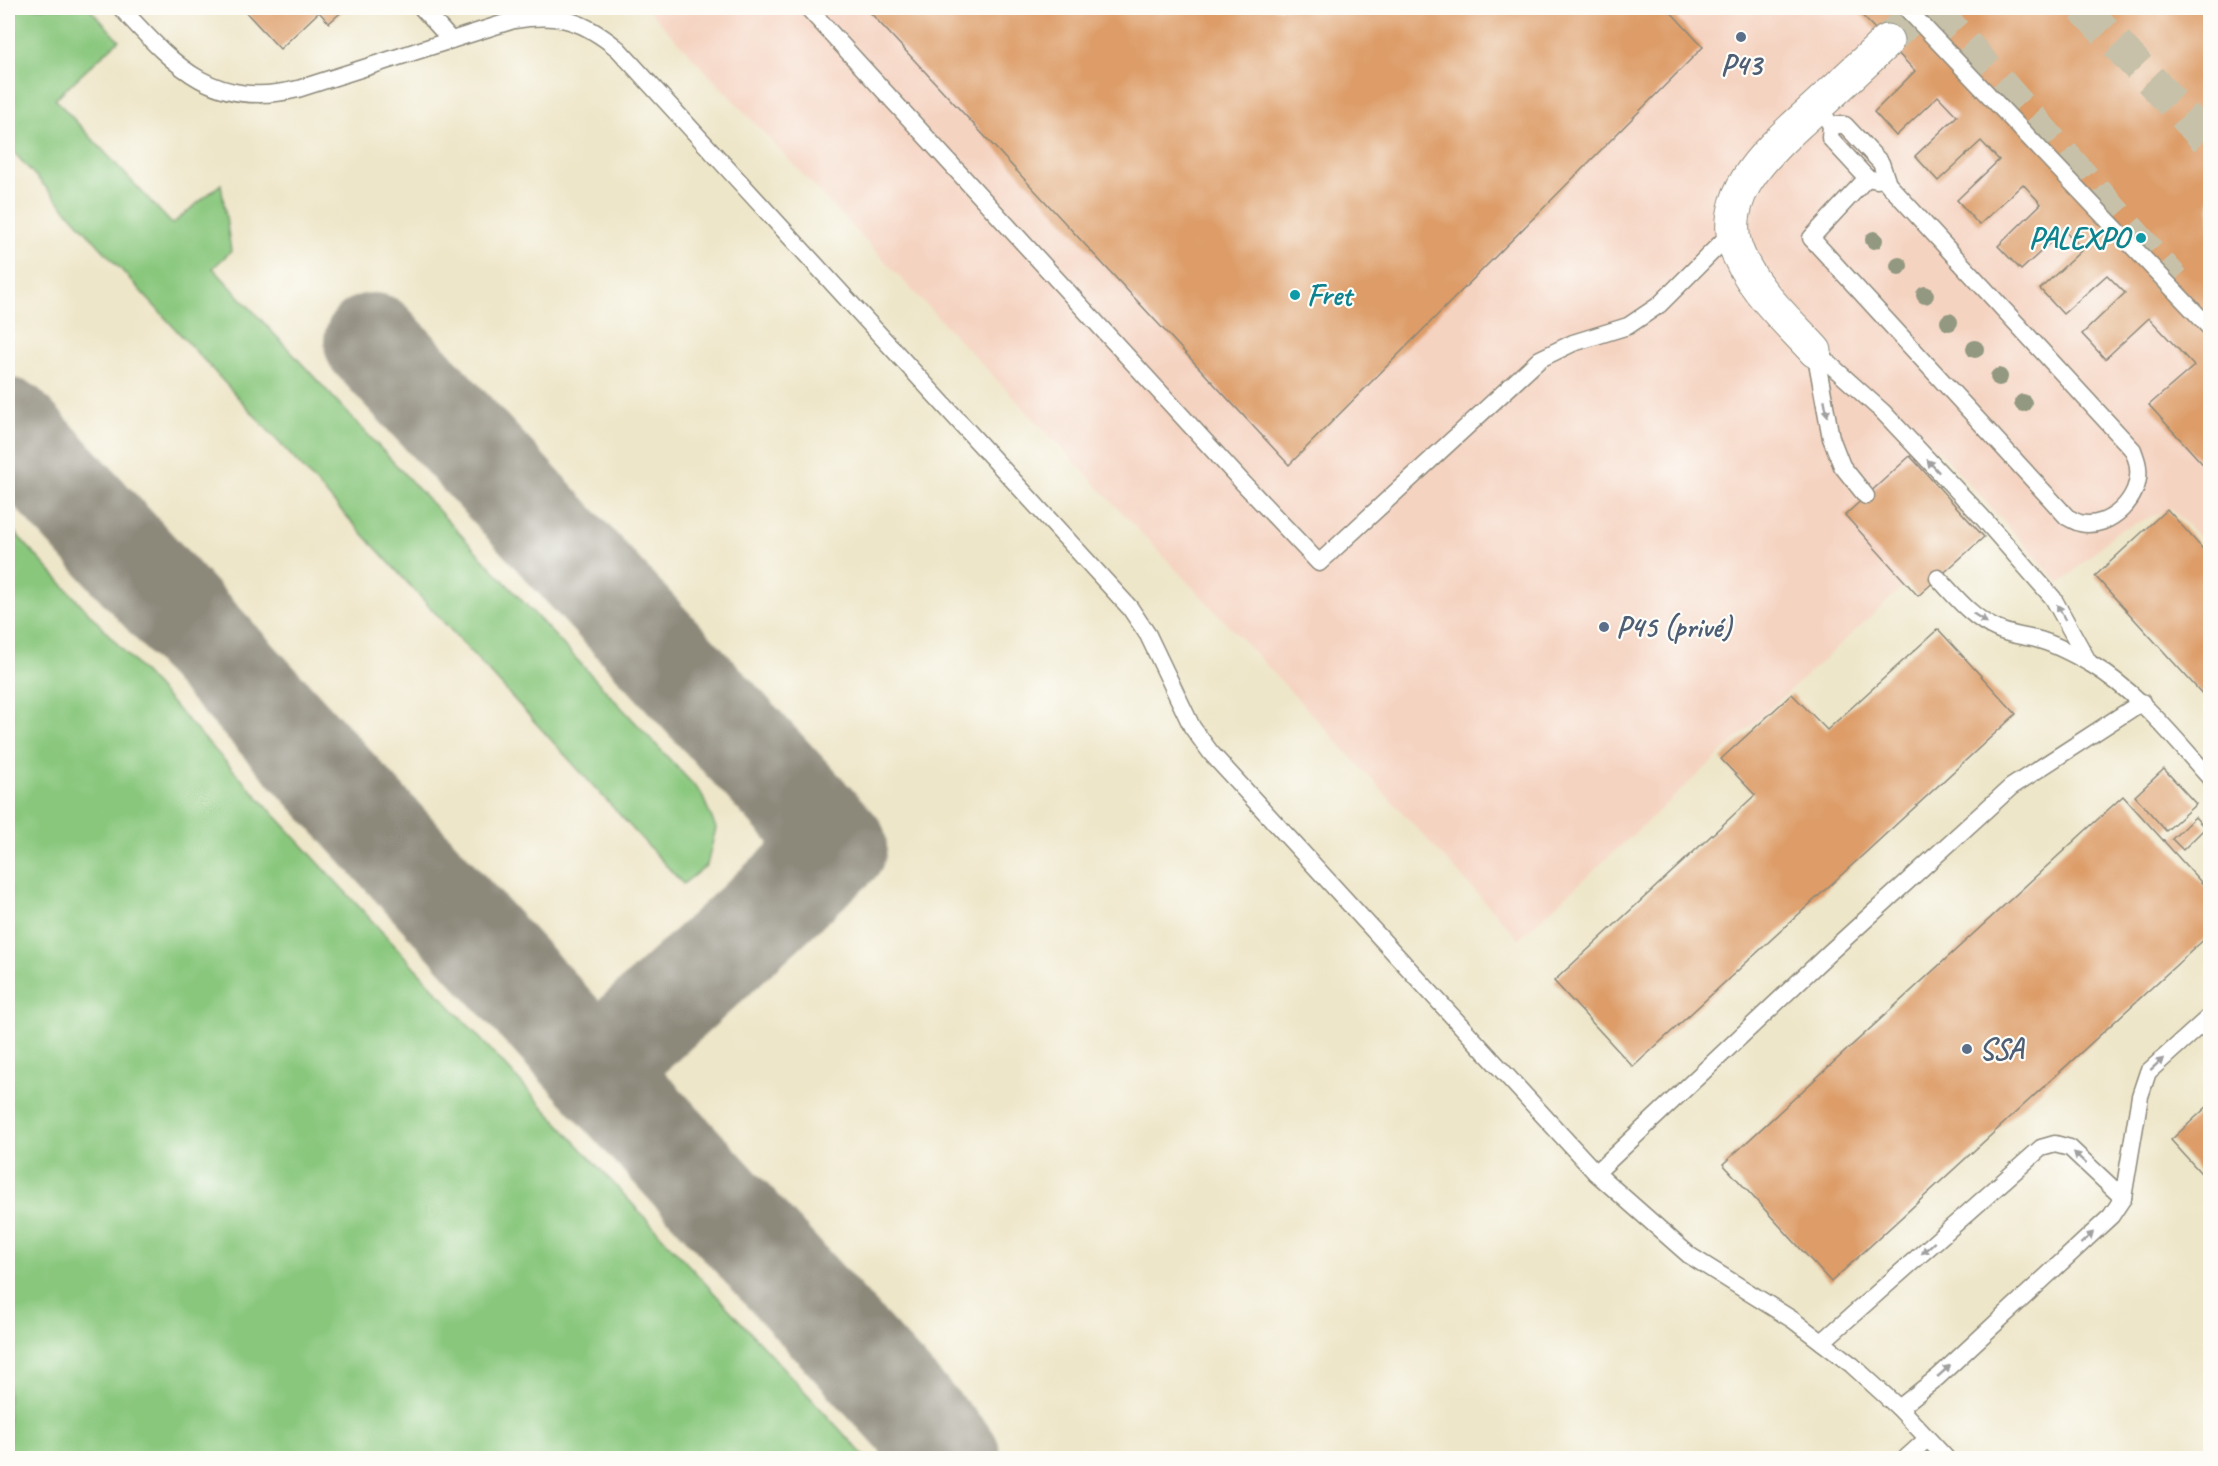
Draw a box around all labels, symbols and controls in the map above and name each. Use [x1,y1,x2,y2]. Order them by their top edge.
marker: P43 [1734,30,1748,44]
place label: P43 [1720,46,1764,84]
place label: PALEXPO [2029,219,2133,257]
marker: PALEXPO [2134,231,2148,245]
place label: Fret [1307,276,1355,314]
marker: Fret [1288,288,1302,302]
one-way arrow [1822,399,1831,418]
one-way arrow [1926,458,1940,473]
one-way arrow [2056,603,2066,620]
place label: P45 (privé) [1616,608,1733,646]
one-way arrow [1971,613,1988,624]
marker: P45 (privé) [1597,620,1611,634]
place label: SSA [1979,1030,2026,1068]
marker: SSA [1960,1042,1974,1056]
one-way arrow [2150,1057,2165,1071]
one-way arrow [2073,1152,2088,1165]
one-way arrow [2079,1231,2094,1245]
one-way arrow [1921,1241,1936,1254]
one-way arrow [1936,1365,1951,1378]

